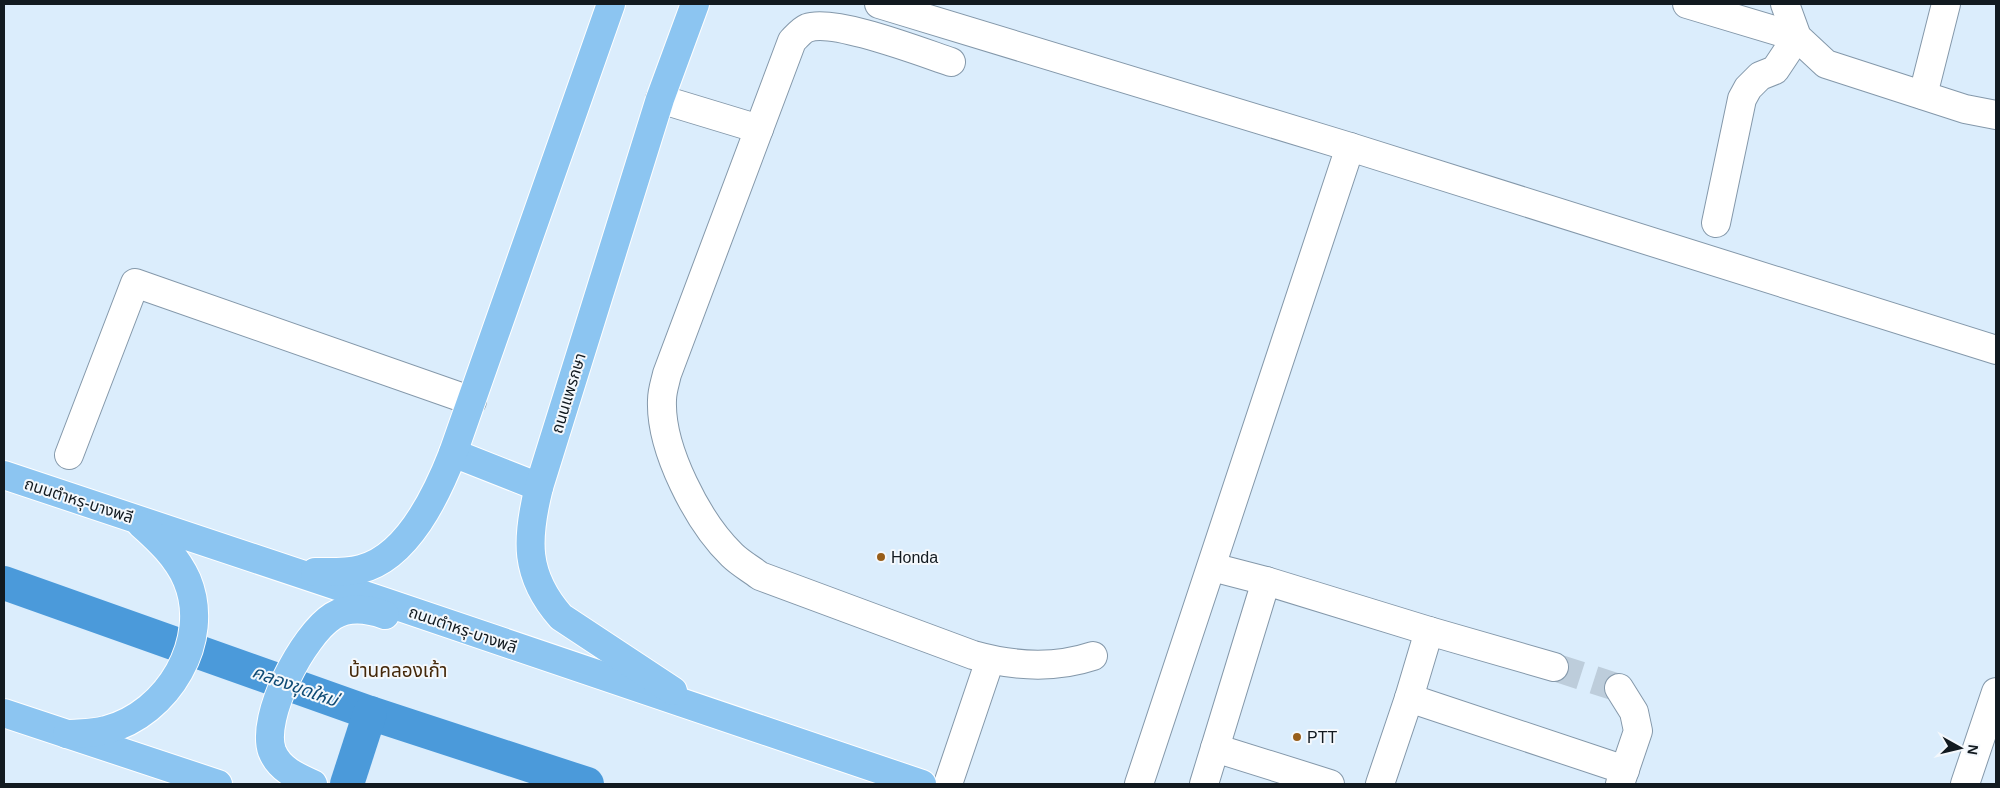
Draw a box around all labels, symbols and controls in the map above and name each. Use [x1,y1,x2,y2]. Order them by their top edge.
street label: ถนนแพรกษา [548,351,589,435]
street label: ถนนตำหรุ-บางพลี [22,475,135,527]
place label: Honda [891,549,938,566]
marker: Honda [875,551,887,563]
street label: ถนนตำหรุ-บางพลี [406,603,519,657]
district label: บ้านคลองเก้า [348,659,448,681]
water label: คลองขุดใหม่ [249,661,343,713]
north arrow [1935,723,1985,773]
place label: PTT [1307,729,1337,746]
marker: PTT [1291,731,1303,743]
text: N [1964,744,1982,756]

